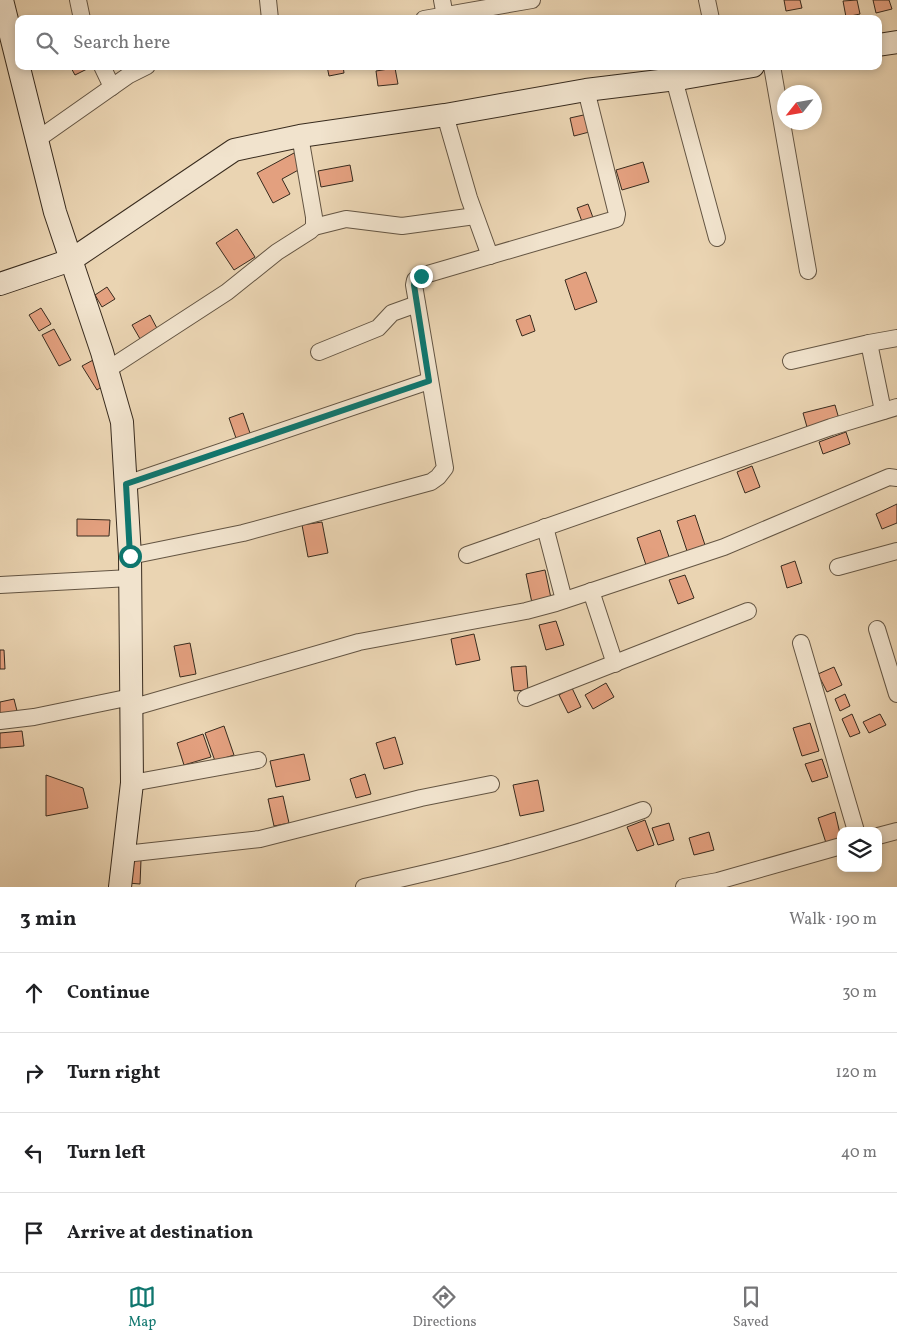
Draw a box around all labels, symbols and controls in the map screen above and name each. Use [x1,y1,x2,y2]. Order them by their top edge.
search box [15,15,882,70]
icon: search [33,29,61,57]
text: Search here [73,30,170,56]
north arrow [777,85,822,130]
route end [410,265,433,288]
route start [119,545,142,568]
map controls [837,827,882,872]
button: layers [837,827,882,872]
text: 3 min [20,905,76,934]
text: Walk · 190 m [789,909,877,931]
icon: ahead [20,979,48,1007]
text: Continue [67,980,150,1006]
text: 30 m [842,982,877,1004]
icon: right [20,1059,48,1087]
text: Turn right [67,1060,160,1086]
text: 120 m [835,1062,877,1084]
icon: left [20,1139,48,1167]
text: Turn left [67,1140,146,1166]
text: 40 m [841,1142,877,1164]
icon: arrive [20,1219,48,1247]
text: Arrive at destination [67,1220,253,1246]
tab: Map [128,1283,156,1332]
tab: Directions [412,1283,477,1332]
tab: Saved [733,1283,769,1332]

